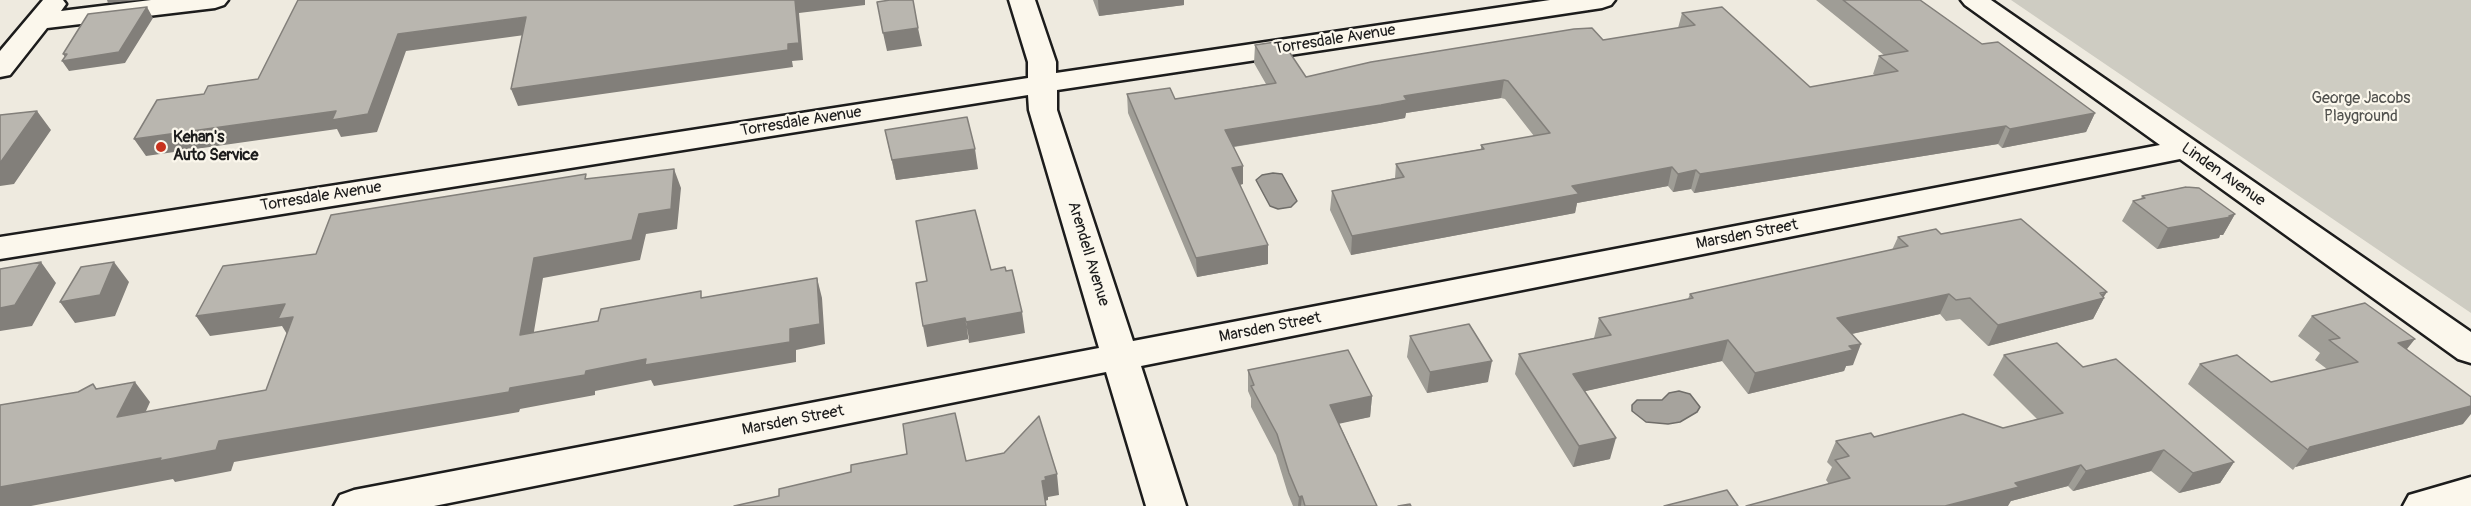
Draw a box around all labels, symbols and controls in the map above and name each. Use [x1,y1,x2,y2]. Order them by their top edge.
street label: Torresdale Avenue [1273,21,1397,59]
park label: George Jacobs Playground [2311,89,2411,127]
street label: Torresdale Avenue [739,103,863,141]
place label: Kehan's Auto Service [173,128,258,166]
street label: Linden Avenue [2177,139,2269,211]
marker: Kehan's Auto Service [154,140,168,154]
street label: Torresdale Avenue [259,178,383,216]
street label: Arendell Avenue [1063,199,1113,309]
street label: Marsden Street [1694,216,1800,254]
street label: Marsden Street [1217,309,1323,347]
street label: Marsden Street [740,402,846,440]

